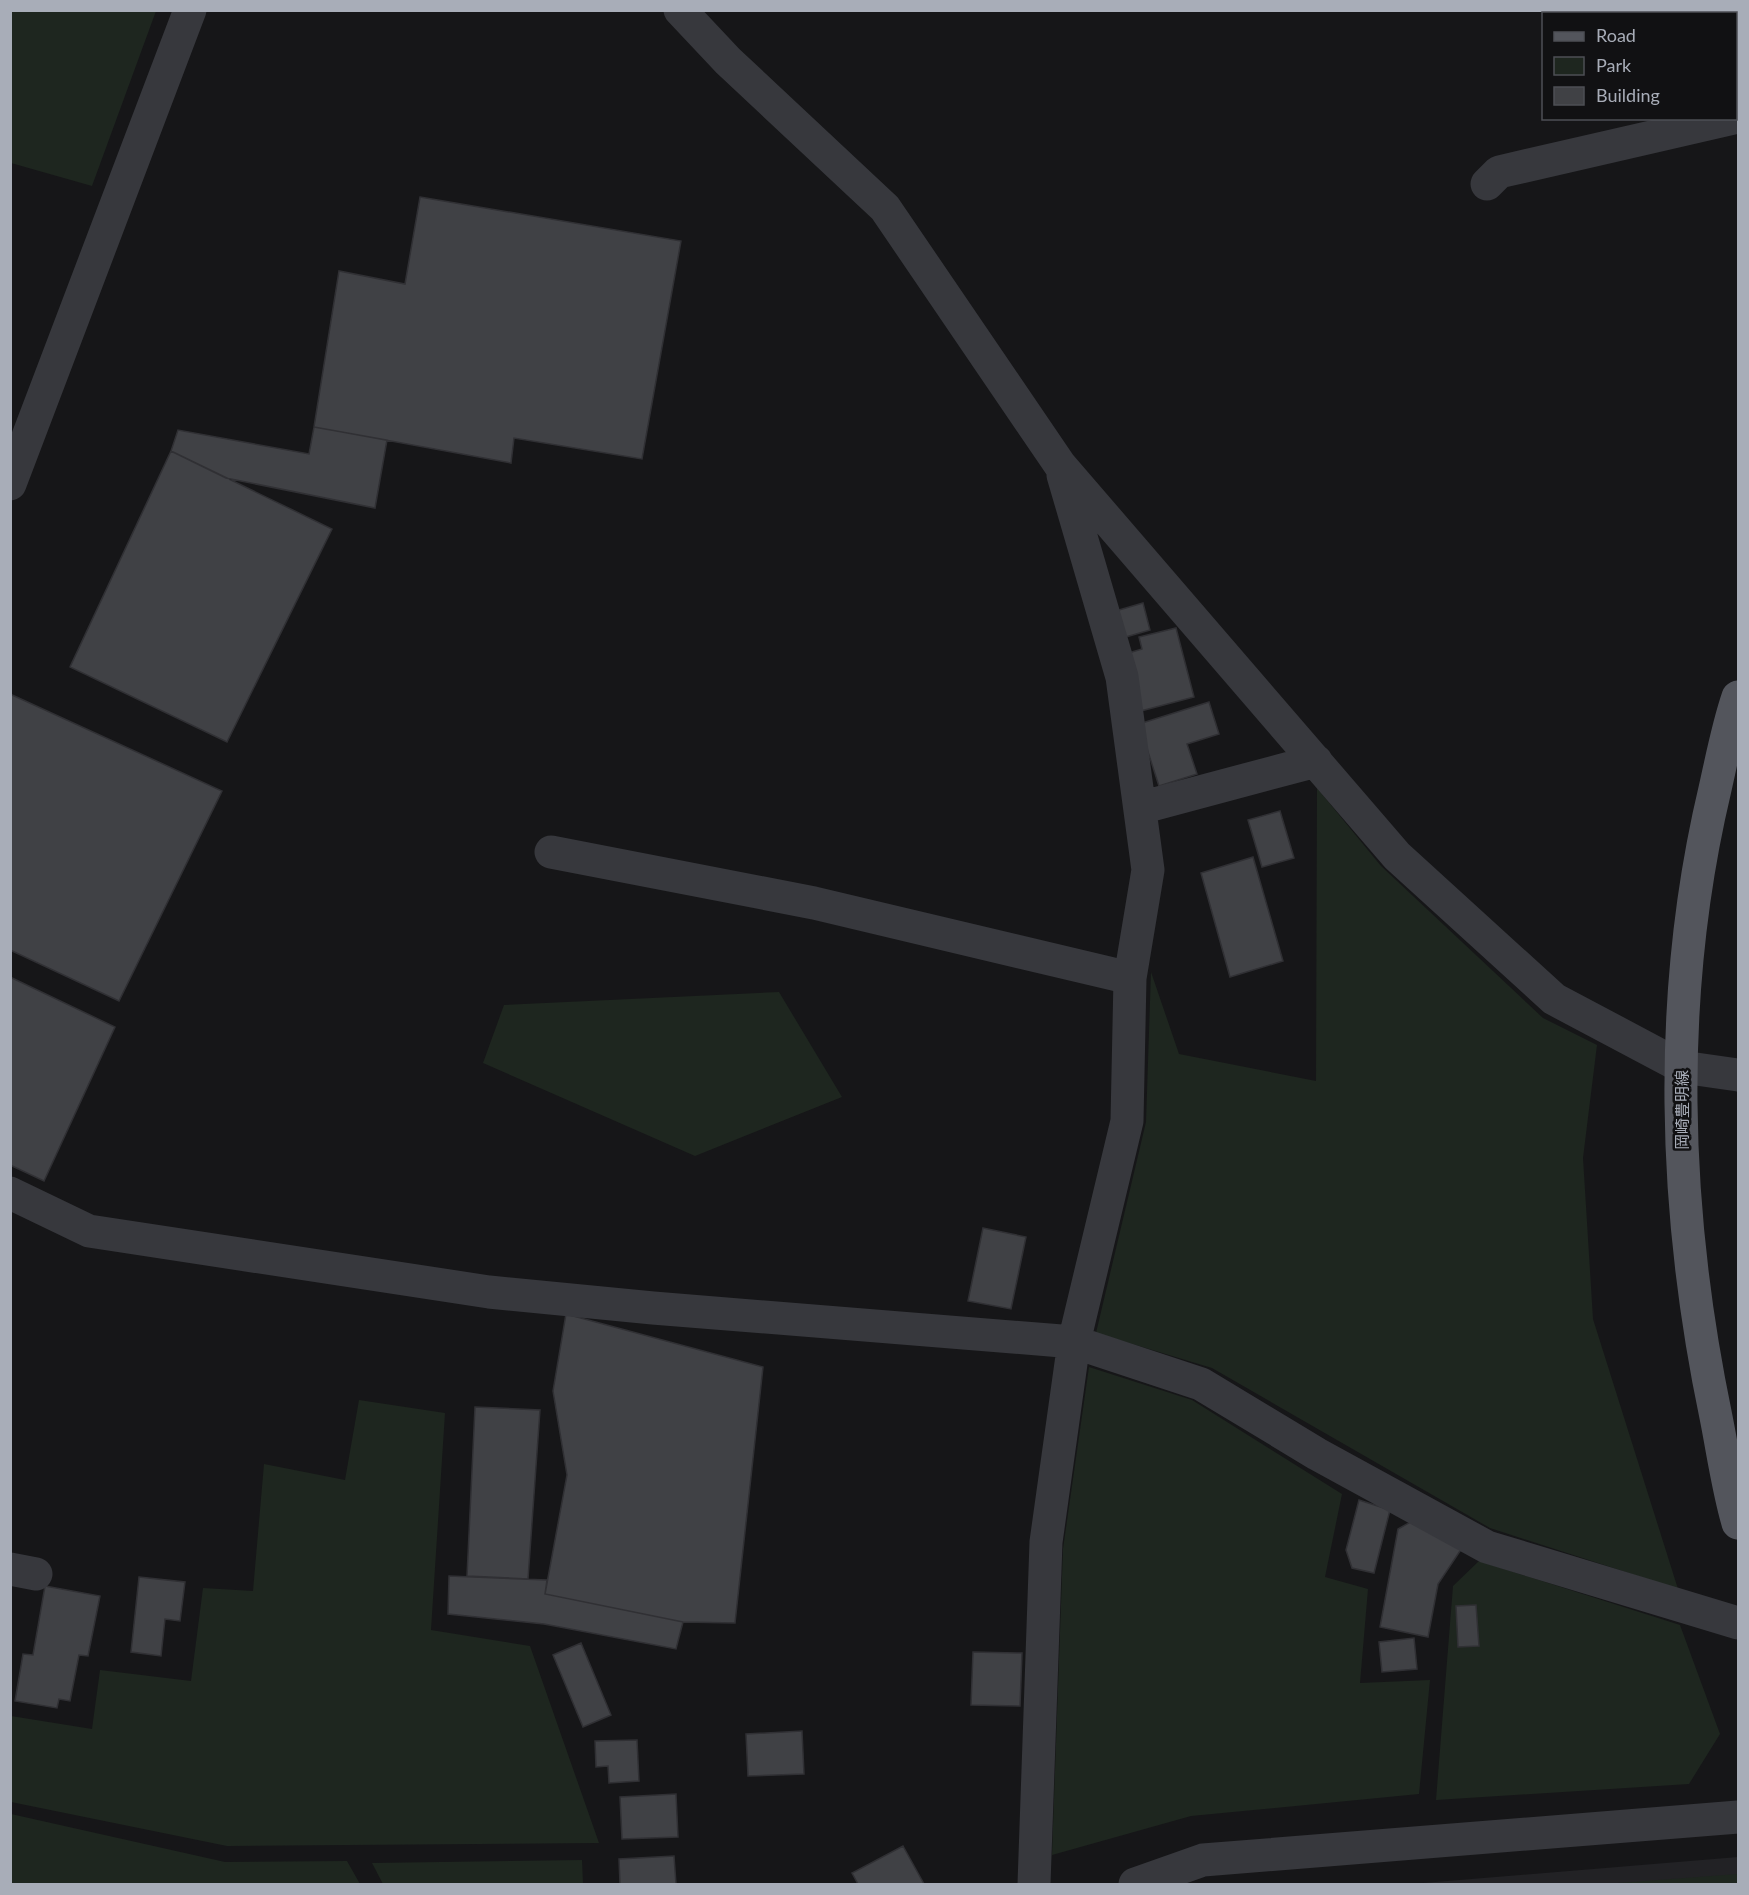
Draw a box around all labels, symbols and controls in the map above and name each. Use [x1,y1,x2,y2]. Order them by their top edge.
legend [1542,12,1737,120]
text: Road [1596,24,1636,46]
text: Park [1596,54,1632,76]
text: Building [1596,84,1660,106]
street label: 岡崎豊明線 [1672,1070,1691,1150]

